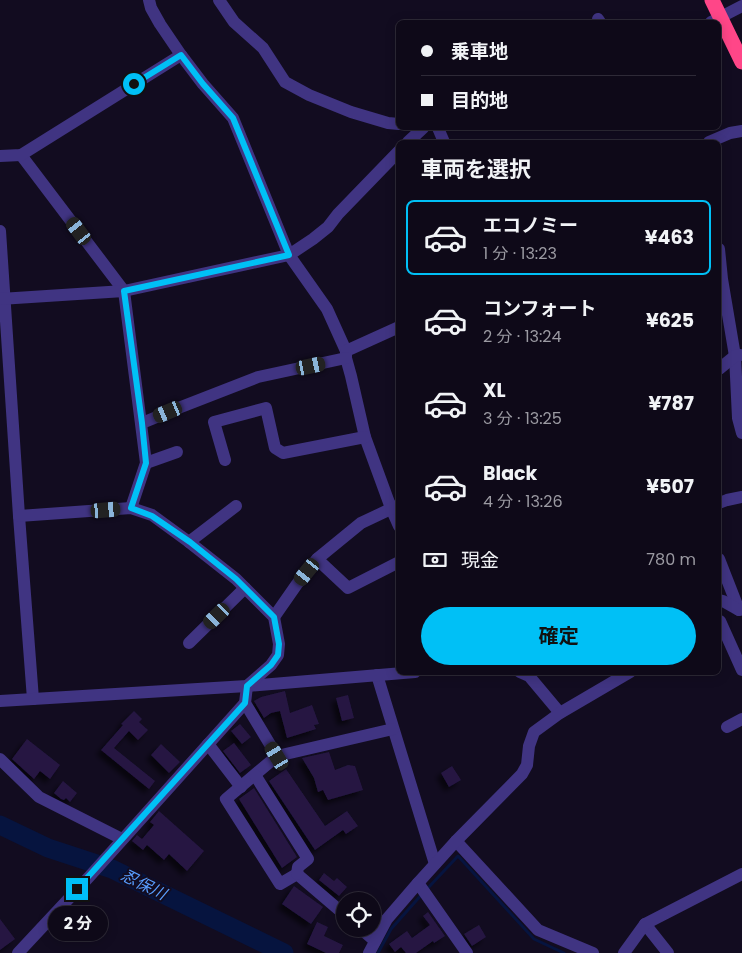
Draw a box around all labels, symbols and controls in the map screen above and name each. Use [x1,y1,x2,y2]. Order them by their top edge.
text: 乗車地 [451,38,508,65]
route start [123,73,145,95]
text: 目的地 [451,87,508,114]
text: 車両を選択 [421,154,531,185]
text: エコノミー [483,212,578,239]
car [63,215,94,247]
icon: car [423,215,468,260]
text: ¥463 [645,224,694,251]
text: 1 分 · 13:23 [483,242,557,265]
text: コンフォート [483,295,596,322]
icon: car [423,298,468,343]
text: ¥625 [646,307,694,334]
text: 2 分 · 13:24 [483,325,562,348]
car [294,356,327,376]
text: XL [483,377,506,404]
icon: car [423,381,468,426]
text: ¥787 [649,390,694,417]
car [151,399,184,425]
text: 3 分 · 13:25 [483,407,562,430]
text: Black [483,460,537,487]
icon: car [423,464,468,509]
text: ¥507 [646,473,694,500]
text: 4 分 · 13:26 [483,490,563,513]
car [90,501,121,519]
icon: cash [421,546,449,574]
text: 現金 [461,547,499,574]
text: 780 m [646,548,696,571]
car [291,556,322,588]
car [200,600,233,632]
button: 確定 [421,607,696,665]
car [262,739,291,773]
water label: 忍保川 [117,864,172,906]
route end [66,878,88,900]
map controls [336,892,381,937]
button: locate [336,892,381,937]
callout: 2 分 [47,906,107,942]
text: 2 分 [64,912,92,935]

